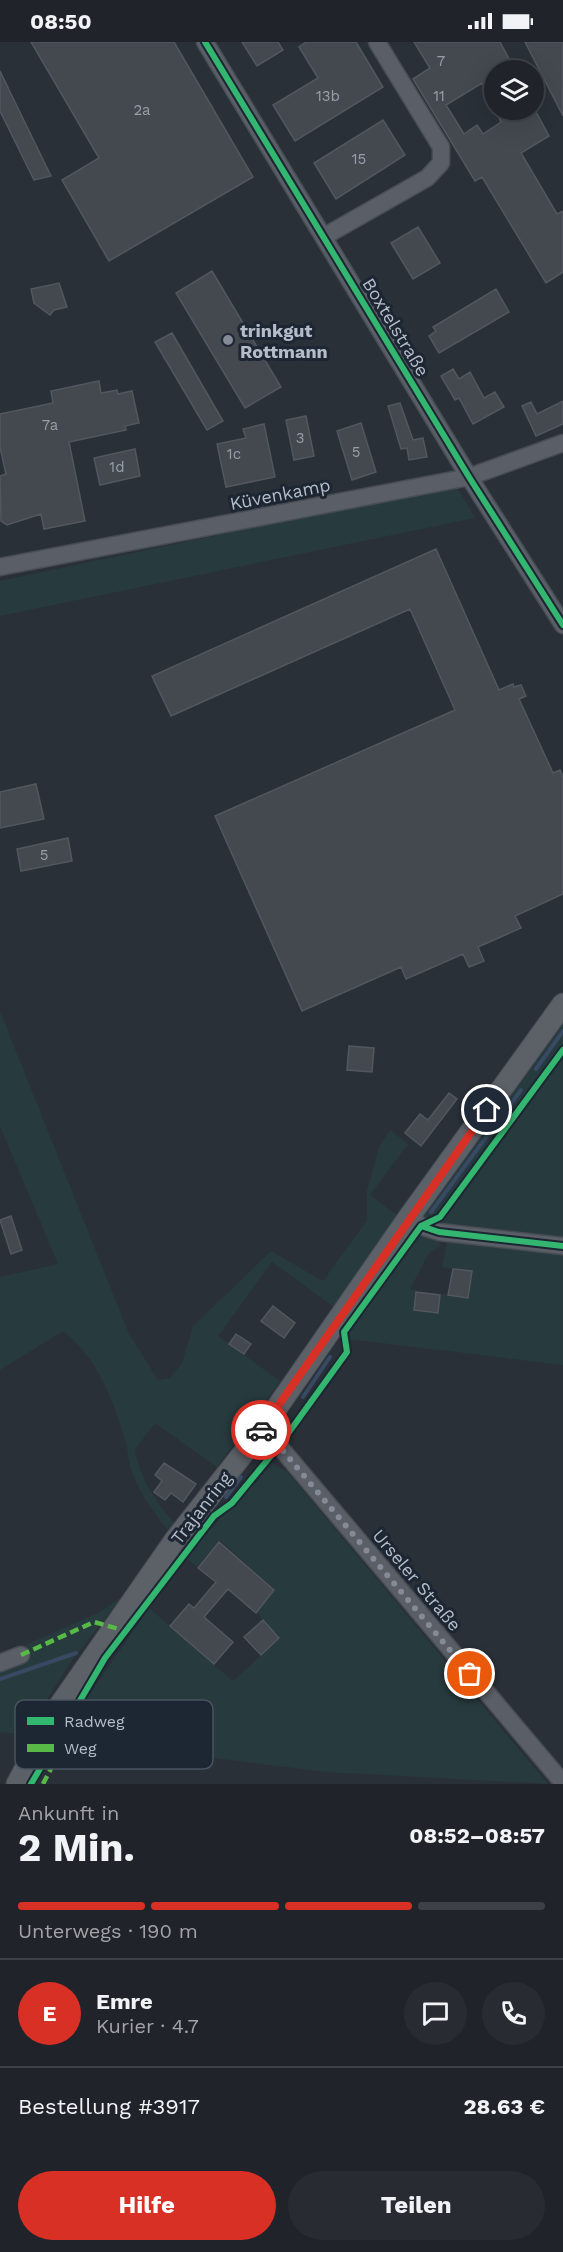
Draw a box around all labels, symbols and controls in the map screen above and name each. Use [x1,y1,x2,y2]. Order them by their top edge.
text: 08:50 [30,9,92,34]
house number: 7 [437,52,445,70]
map controls [484,60,544,120]
button: layers [484,60,544,120]
house number: 13b [316,87,340,105]
house number: 11 [433,87,445,105]
house number: 2a [133,101,151,119]
house number: 15 [352,150,366,168]
street label: Boxtelstraße [358,274,434,380]
place label: trinkgut Rottmann [240,320,328,362]
marker: trinkgut Rottmann [221,333,235,347]
house number: 7a [42,416,59,434]
house number: 3 [296,429,304,447]
house number: 5 [352,443,360,461]
house number: 1c [227,445,241,463]
house number: 1d [109,458,125,476]
street label: Küvenkamp [228,474,332,514]
house number: 5 [40,846,48,864]
pin [461,1084,512,1135]
icon: home [470,1093,503,1126]
courier [231,1400,291,1460]
icon: car [245,1414,278,1447]
street label: Trajanring [166,1467,236,1548]
street label: Urseler Straße [368,1525,466,1635]
pin [444,1648,495,1699]
icon: bag [453,1657,486,1690]
legend [15,1700,213,1769]
text: Radweg [64,1712,125,1731]
text: Weg [64,1739,97,1758]
text: Ankunft in [18,1801,119,1825]
text: 08:52–08:57 [409,1823,545,1848]
text: 2 Min. [18,1825,135,1870]
text: Unterwegs · 190 m [18,1919,198,1943]
button: chat [404,1982,467,2045]
button: phone [482,1982,545,2045]
text: Emre [96,1989,153,2014]
text: E [43,2001,56,2026]
text: Kurier · 4.7 [96,2014,199,2038]
text: Bestellung #3917 [18,2094,200,2119]
text: 28.63 € [464,2094,545,2119]
button: Hilfe [18,2171,276,2240]
button: Teilen [288,2171,545,2240]

